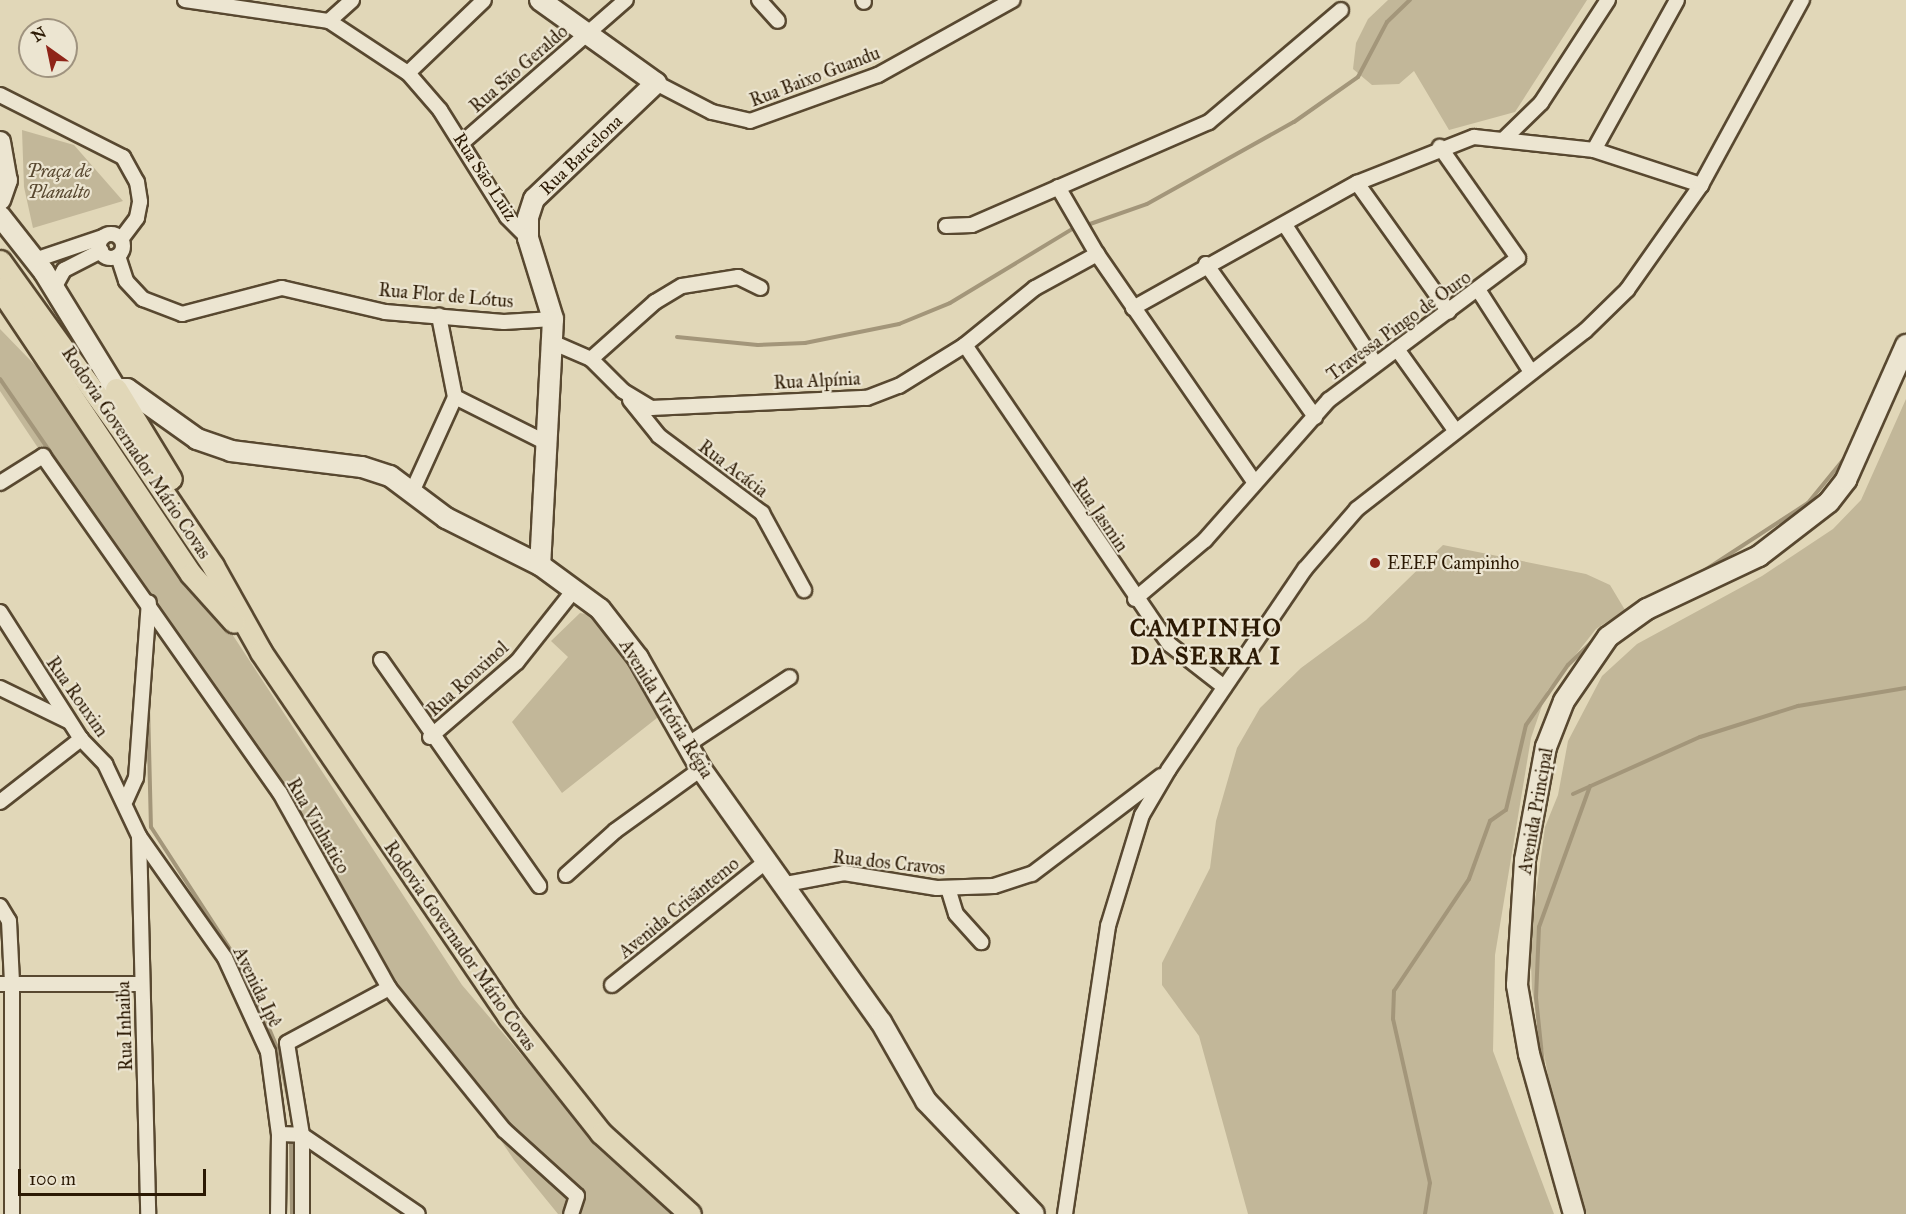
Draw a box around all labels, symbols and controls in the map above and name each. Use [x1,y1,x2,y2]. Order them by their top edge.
north arrow [18,18,78,78]
street label: Rua São Geraldo [466,21,572,117]
text: N [28,23,50,46]
street label: Rua Baixo Guandu [747,42,883,112]
street label: Rua Barcelona [535,110,627,200]
street label: Rua São Luiz [448,129,522,225]
park label: Praça de Planalto [27,161,91,204]
street label: Travessa Pingo de Ouro [1323,267,1475,385]
street label: Rua Flor de Lótus [378,279,514,313]
street label: Rodovia Governador Mário Covas [57,343,215,563]
street label: Rua Alpínia [773,368,861,394]
street label: Rua Acácia [694,436,772,502]
street label: Rua Jasmin [1067,474,1133,556]
place label: EEEF Campinho [1387,552,1519,574]
marker: EEEF Campinho [1368,556,1382,570]
district label: CAMPINHO DA SERRA I [1130,615,1282,671]
street label: Avenida Vitória Régia [615,636,717,782]
street label: Rua Rouxinol [423,637,513,721]
street label: Rua Rouxim [41,653,113,741]
street label: Avenida Principal [1514,746,1558,876]
street label: Rua Vinhatico [282,775,354,877]
street label: Rodovia Governador Mário Covas [379,837,541,1055]
street label: Rua dos Cravos [832,846,946,880]
street label: Avenida Crisãntemo [615,853,743,963]
street label: Avenida Ipê [228,943,286,1031]
street label: Rua Inhaiba [113,981,137,1071]
scale bar [21,1157,208,1195]
text: 100 m [29,1168,76,1190]

